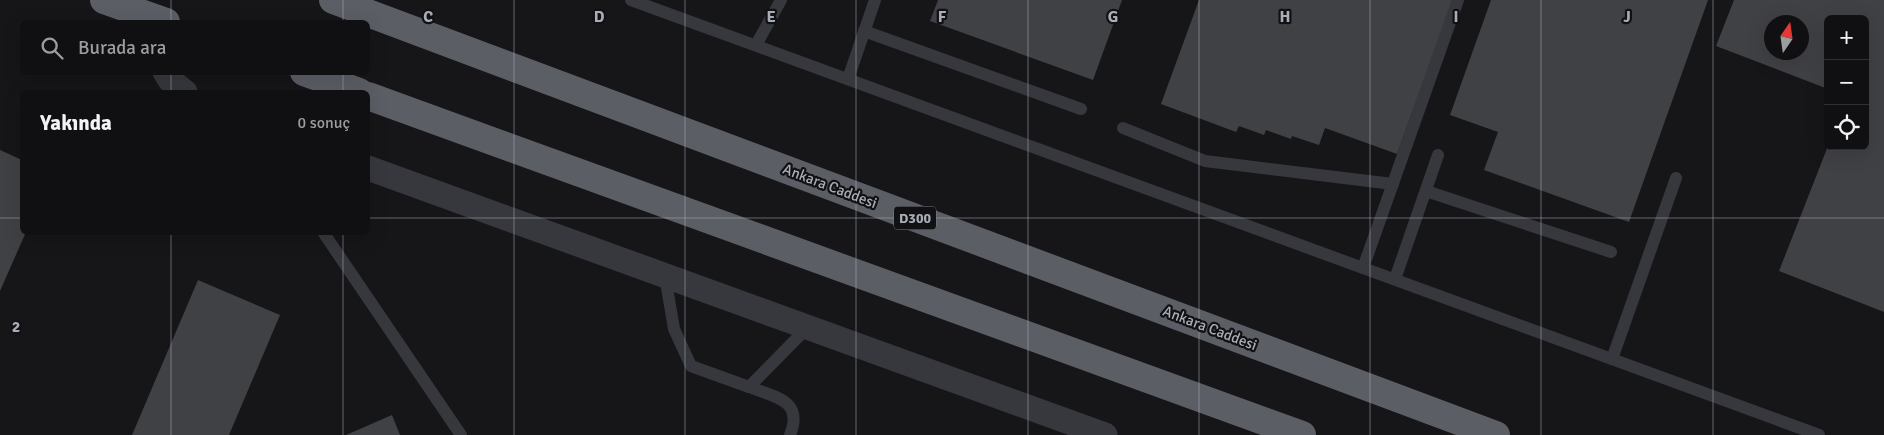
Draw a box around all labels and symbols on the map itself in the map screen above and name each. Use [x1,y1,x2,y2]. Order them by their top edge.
text: C [423,7,433,27]
text: D [594,7,605,27]
text: E [766,7,776,27]
text: F [938,7,947,27]
text: G [1108,7,1118,27]
text: H [1280,7,1290,27]
text: I [1453,7,1459,27]
text: J [1623,7,1631,27]
north arrow [1764,15,1809,60]
street label: Ankara Caddesi [780,160,880,212]
road number: D300 [894,207,936,230]
street label: Ankara Caddesi [1160,302,1260,354]
text: 2 [12,317,20,337]

